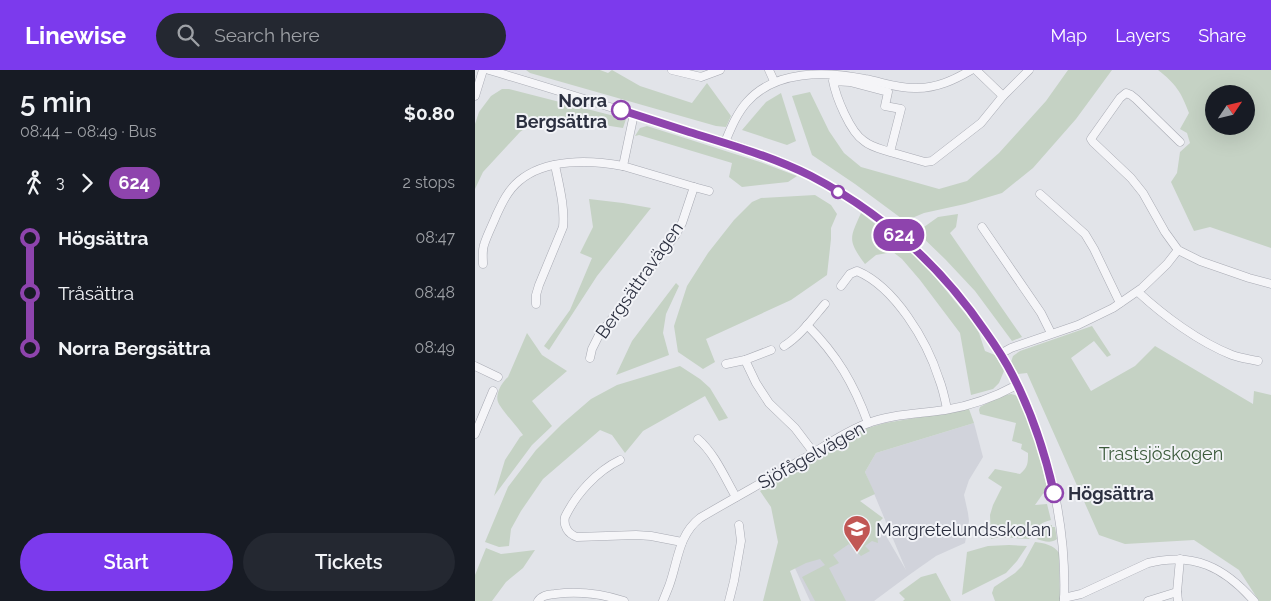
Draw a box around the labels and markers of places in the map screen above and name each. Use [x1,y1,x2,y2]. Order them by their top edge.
place label: Norra Bergsättra [516,90,607,132]
marker: Norra Bergsättra [611,100,631,120]
unlabelled marker [831,185,845,199]
marker: Högsättra [1044,483,1064,503]
place label: Högsättra [1068,483,1154,504]
school or university icon: Margretelundsskolan [842,514,872,553]
place label: Margretelundsskolan [876,519,1051,540]

